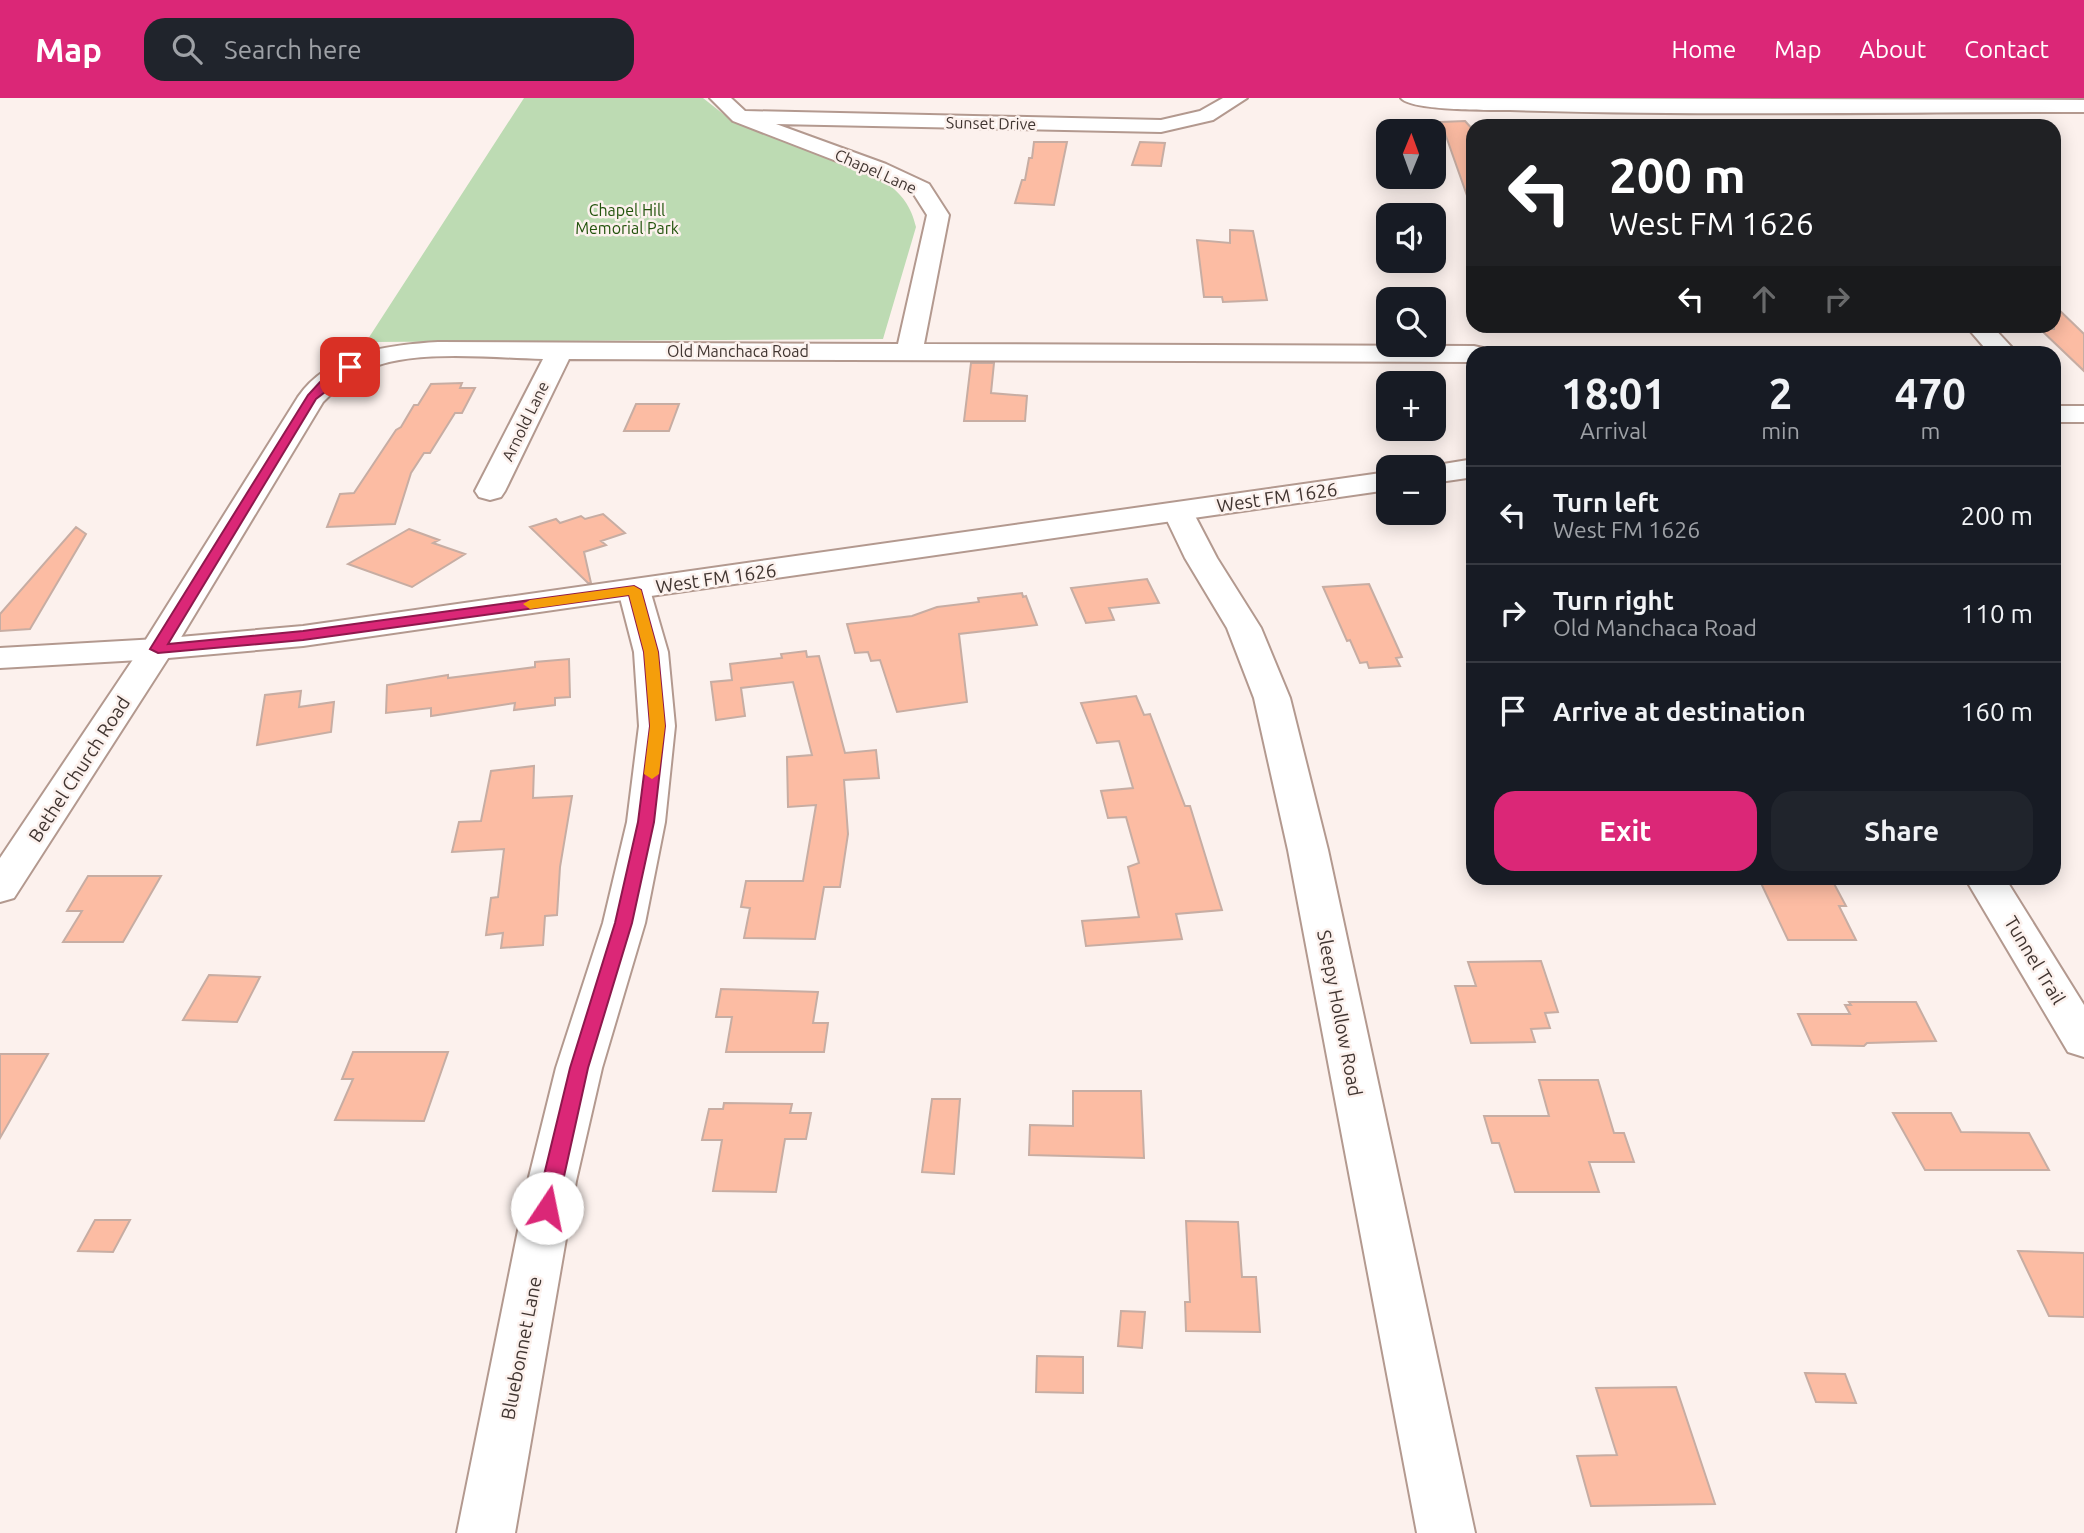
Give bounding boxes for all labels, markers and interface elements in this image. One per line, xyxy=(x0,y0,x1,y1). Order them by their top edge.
search box xyxy=(144,18,634,81)
icon: search xyxy=(168,30,206,68)
text: Map xyxy=(35,31,102,68)
text: Search here xyxy=(224,35,362,64)
text: Home xyxy=(1671,36,1736,63)
text: Map xyxy=(1774,36,1821,63)
text: About xyxy=(1859,36,1926,63)
text: Contact xyxy=(1964,36,2049,63)
street label: Sunset Drive xyxy=(946,113,1036,133)
north arrow xyxy=(1376,119,1446,189)
map controls xyxy=(1376,119,1446,525)
street label: Chapel Lane xyxy=(832,145,920,197)
icon: left xyxy=(1494,147,1585,238)
text: 200 m xyxy=(1609,147,1746,202)
park label: Chapel Hill Memorial Park xyxy=(575,201,679,237)
button: sound xyxy=(1376,203,1446,273)
text: West FM 1626 xyxy=(1609,205,1814,241)
icon: left xyxy=(1672,280,1710,318)
icon: ahead xyxy=(1745,280,1783,318)
icon: right xyxy=(1818,280,1856,318)
button: search xyxy=(1376,287,1446,357)
pin xyxy=(320,337,380,397)
street label: Old Manchaca Road xyxy=(667,342,809,360)
icon: arrive xyxy=(331,348,369,386)
text: 18:01 xyxy=(1561,370,1666,417)
text: 2 xyxy=(1769,370,1792,417)
text: 470 xyxy=(1895,370,1966,417)
button: + xyxy=(1376,371,1446,441)
street label: Arnold Lane xyxy=(498,378,552,464)
text: Arrival xyxy=(1580,418,1647,443)
text: min xyxy=(1761,418,1800,443)
text: m xyxy=(1920,418,1940,443)
button: − xyxy=(1376,455,1446,525)
street label: West FM 1626 xyxy=(1215,478,1339,516)
text: Turn left xyxy=(1553,488,1659,517)
icon: left xyxy=(1494,496,1532,534)
text: 200 m xyxy=(1961,501,2033,530)
text: West FM 1626 xyxy=(1553,517,1700,542)
street label: West FM 1626 xyxy=(654,559,778,597)
text: Turn right xyxy=(1553,586,1674,615)
icon: right xyxy=(1494,594,1532,632)
text: 110 m xyxy=(1961,599,2033,628)
text: Old Manchaca Road xyxy=(1553,615,1757,640)
street label: Bethel Church Road xyxy=(24,692,134,846)
icon: arrive xyxy=(1494,692,1532,730)
text: Arrive at destination xyxy=(1553,697,1806,726)
text: 160 m xyxy=(1961,697,2033,726)
button: Exit xyxy=(1494,791,1757,871)
button: Share xyxy=(1771,791,2033,871)
street label: Tunnel Trail xyxy=(2000,912,2070,1008)
street label: Sleepy Hollow Road xyxy=(1313,928,1367,1098)
position arrow xyxy=(510,1171,584,1245)
street label: Bluebonnet Lane xyxy=(496,1275,546,1421)

